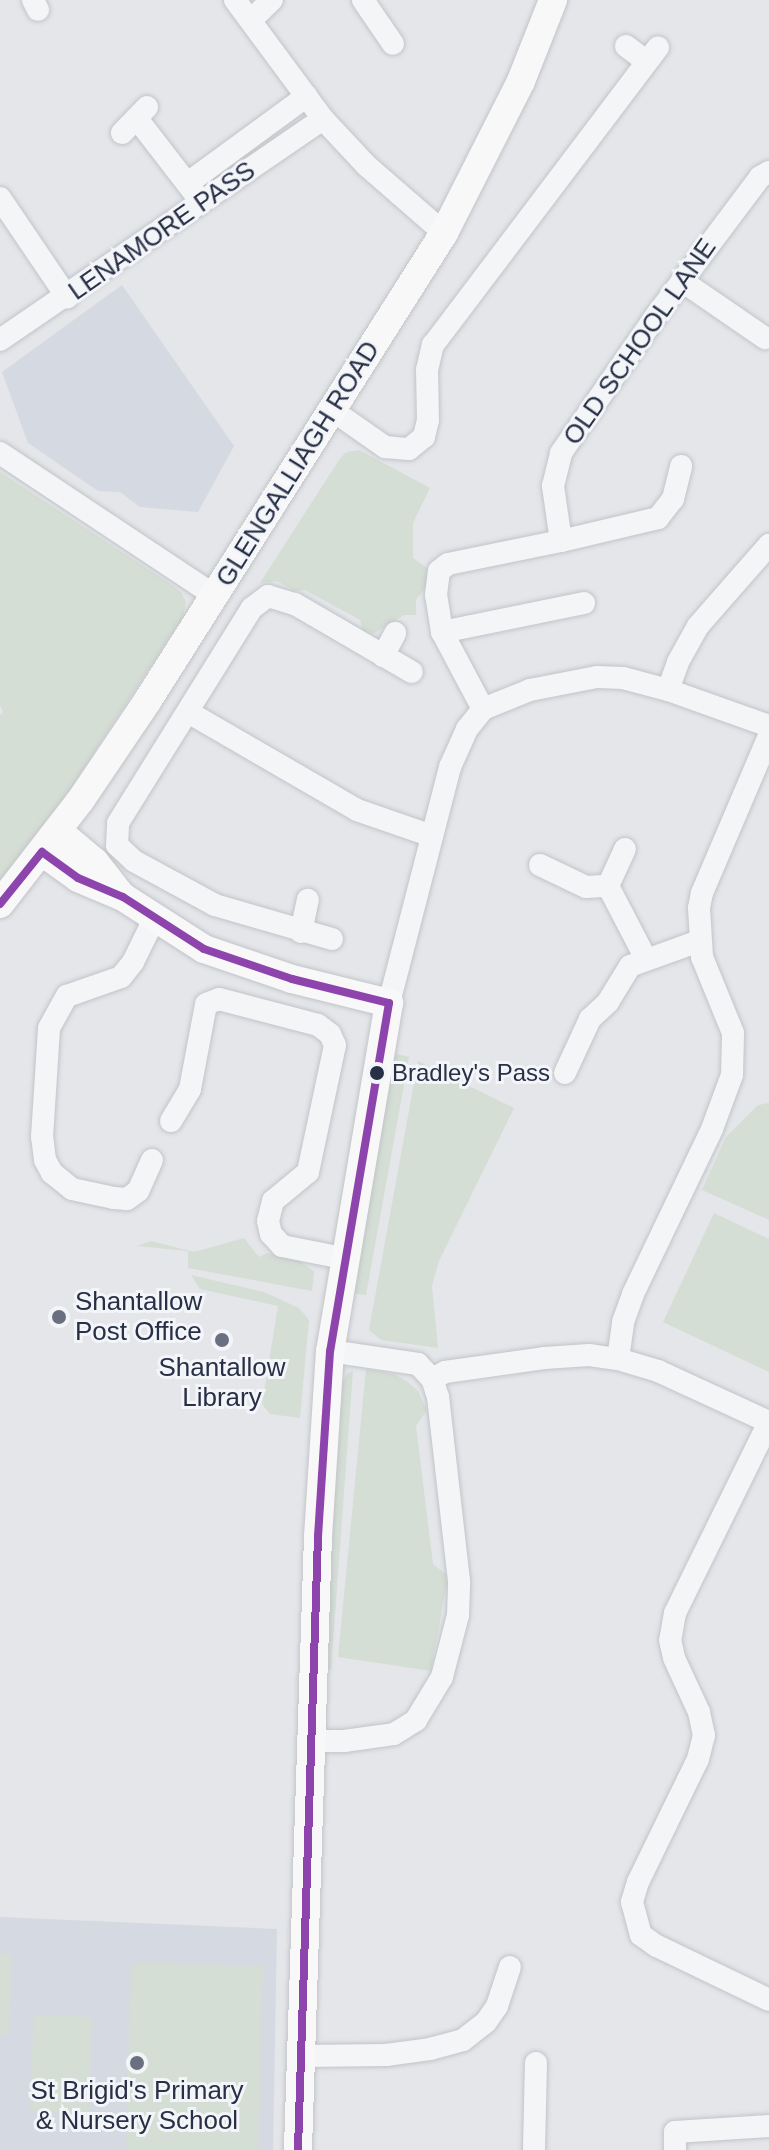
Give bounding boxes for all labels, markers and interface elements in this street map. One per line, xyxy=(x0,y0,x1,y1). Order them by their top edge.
street label: LENAMORE PASS xyxy=(63,155,261,307)
street label: OLD SCHOOL LANE xyxy=(557,232,723,452)
street label: GLENGALLIAGH ROAD xyxy=(210,336,386,592)
place label: Bradley's Pass xyxy=(392,1059,550,1087)
marker: Bradley's Pass xyxy=(369,1065,385,1081)
place label: Shantallow Post Office xyxy=(75,1286,202,1348)
marker: Shantallow Post Office xyxy=(50,1308,68,1326)
marker: Shantallow Library xyxy=(213,1331,231,1349)
place label: Shantallow Library xyxy=(158,1352,286,1414)
marker: St Brigid's Primary & Nursery School xyxy=(128,2054,146,2072)
place label: St Brigid's Primary & Nursery School xyxy=(30,2075,244,2136)

